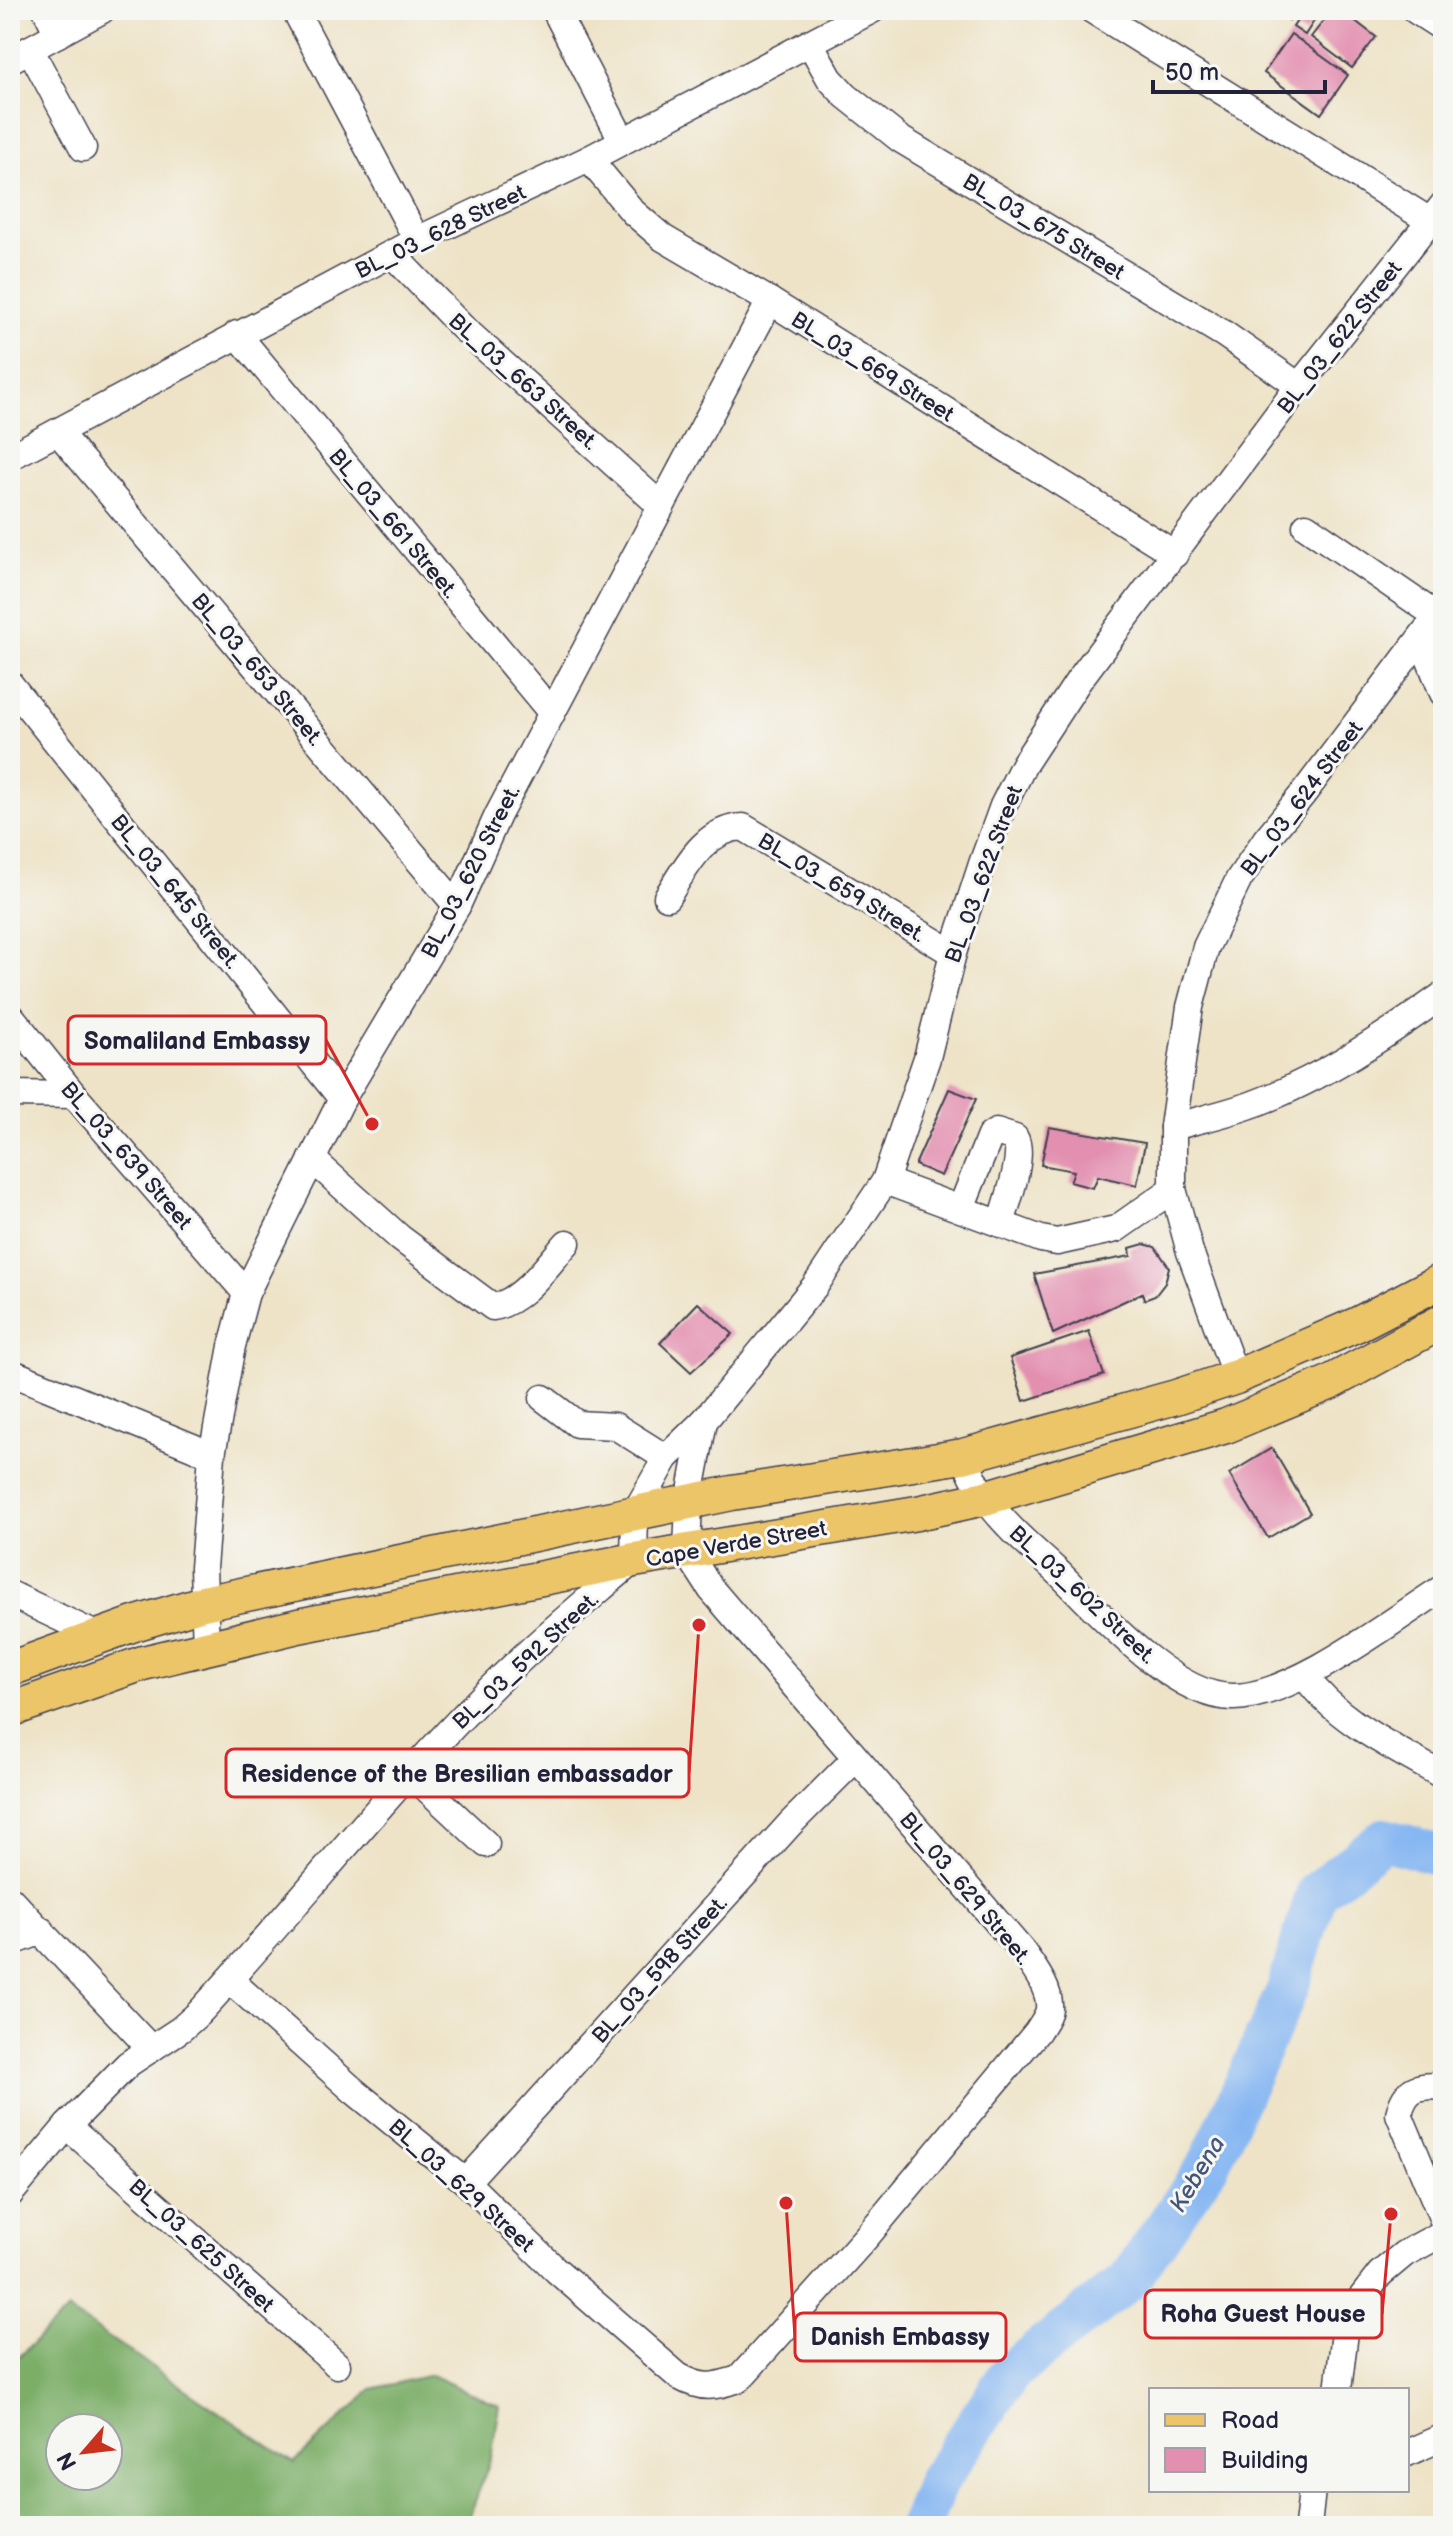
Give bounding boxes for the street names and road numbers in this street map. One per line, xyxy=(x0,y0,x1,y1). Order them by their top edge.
street label: BL_03_675 Street xyxy=(957,168,1129,286)
street label: BL_03_628 Street xyxy=(351,179,531,285)
street label: BL_03_622 Street xyxy=(1272,256,1408,420)
street label: BL_03_669 Street xyxy=(786,306,959,428)
street label: BL_03_663 Street. xyxy=(443,308,603,456)
street label: BL_03_661 Street. xyxy=(322,444,463,604)
street label: BL_03_653 Street. xyxy=(185,588,329,752)
street label: BL_03_624 Street xyxy=(1235,716,1369,882)
street label: BL_03_620 Street. xyxy=(416,780,527,963)
street label: BL_03_622 Street xyxy=(940,782,1029,967)
street label: BL_03_645 Street. xyxy=(104,809,245,975)
street label: BL_03_659 Street. xyxy=(753,828,930,949)
street label: BL_03_639 Street xyxy=(54,1077,198,1236)
street label: Cape Verde Street xyxy=(644,1515,829,1574)
street label: BL_03_602 Street. xyxy=(1003,1520,1161,1670)
street label: BL_03_592 Street. xyxy=(447,1586,605,1736)
street label: BL_03_629 Street. xyxy=(893,1807,1036,1971)
street label: BL_03_598 Street. xyxy=(587,1890,734,2050)
street label: BL_03_629 Street xyxy=(383,2114,539,2259)
street label: BL_03_625 Street xyxy=(123,2174,279,2319)

